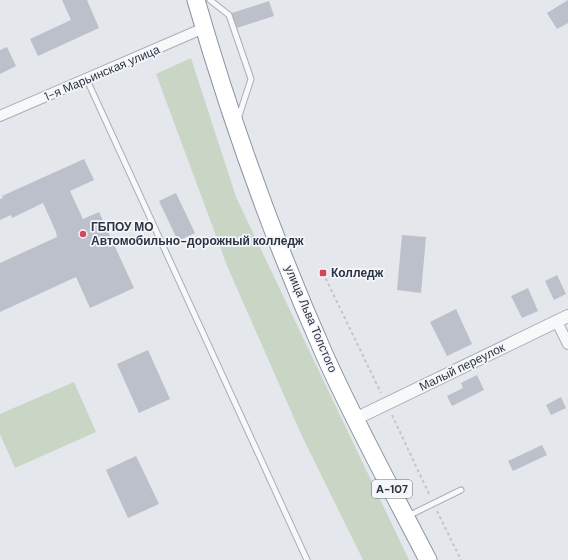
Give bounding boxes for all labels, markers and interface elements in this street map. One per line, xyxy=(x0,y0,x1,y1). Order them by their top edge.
street label: 1-я Марьинская улица xyxy=(42,41,162,105)
place label: ГБПОУ МО Автомобильно-дорожный колледж xyxy=(91,219,304,249)
marker: ГБПОУ МО Автомобильно-дорожный колледж xyxy=(78,229,88,239)
street label: улица Льва Толстого xyxy=(281,263,341,375)
place label: Колледж xyxy=(331,265,384,281)
marker: Колледж xyxy=(318,268,328,278)
street label: Малый переулок xyxy=(416,339,508,395)
road number: А-107 xyxy=(372,480,412,498)

